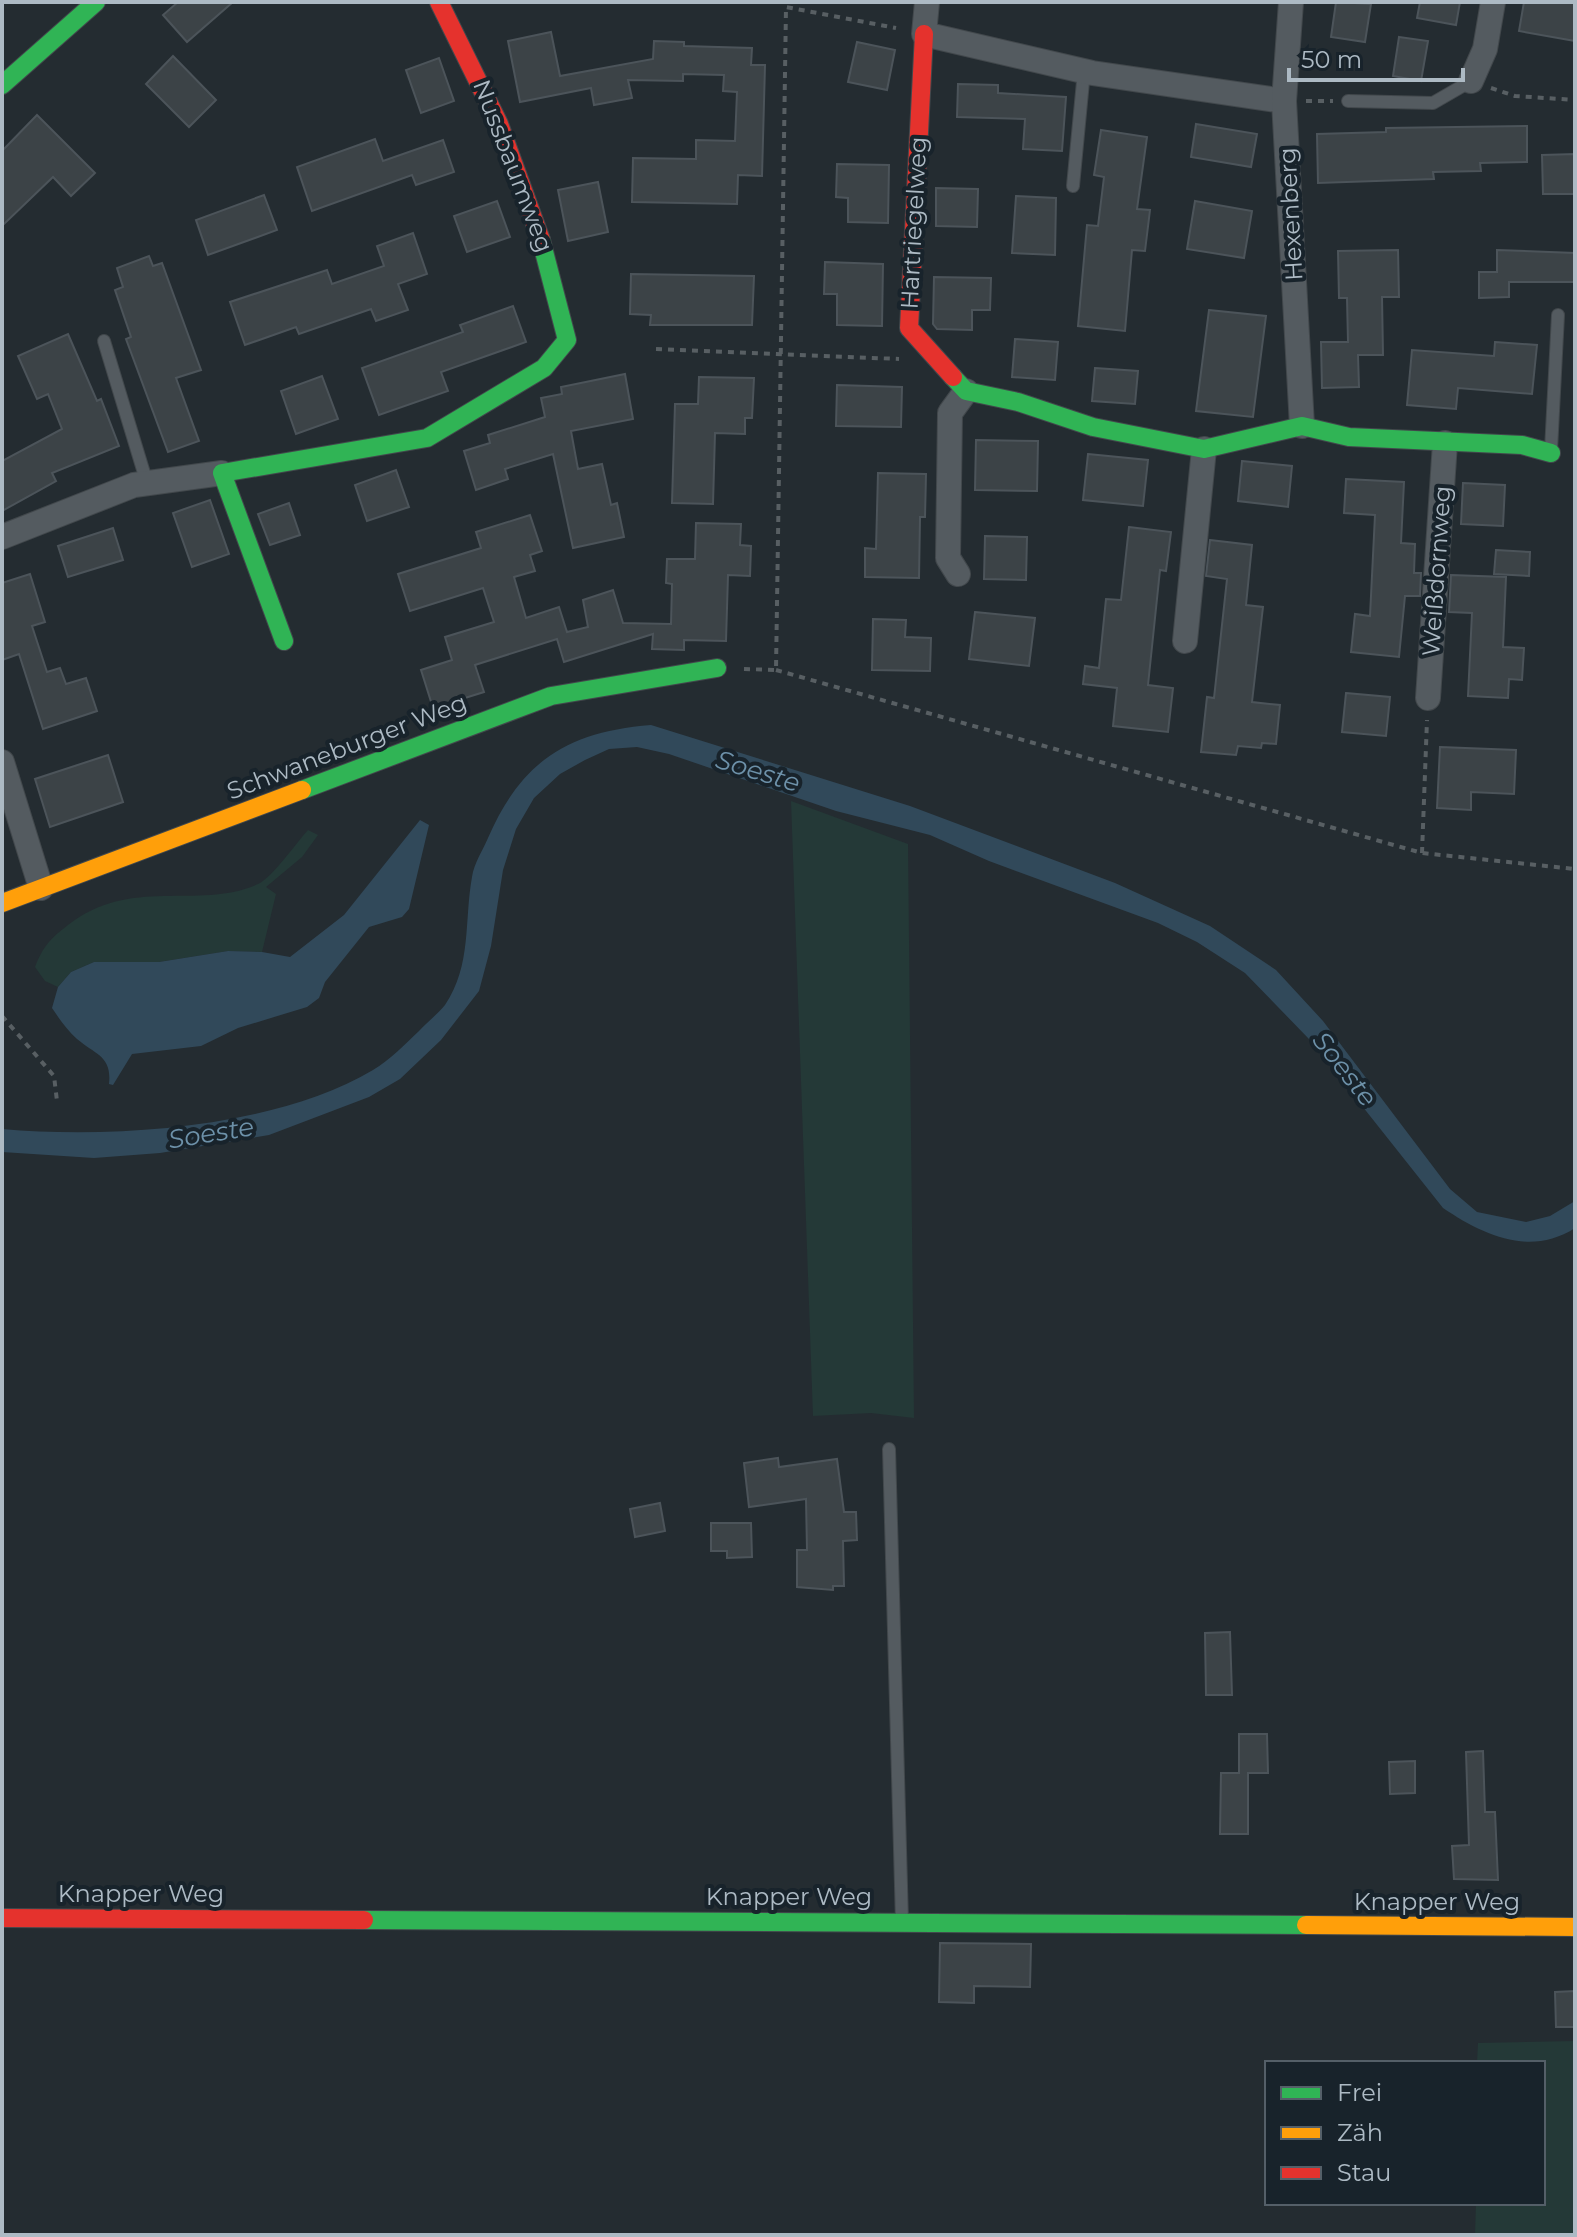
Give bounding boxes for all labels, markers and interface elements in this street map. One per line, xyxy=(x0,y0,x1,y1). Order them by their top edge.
scale bar xyxy=(1289,32,1463,82)
text: 50 m xyxy=(1301,45,1362,74)
street label: Nussbaumweg xyxy=(467,75,560,256)
street label: Hartriegelweg xyxy=(894,136,933,310)
street label: Hexenberg xyxy=(1273,147,1308,281)
street label: Weißdornweg xyxy=(1416,485,1457,657)
street label: Schwaneburger Weg xyxy=(223,687,471,806)
water label: Soeste xyxy=(712,743,804,799)
water label: Soeste xyxy=(1306,1025,1384,1113)
water label: Soeste xyxy=(166,1110,256,1156)
street label: Knapper Weg xyxy=(58,1879,224,1908)
street label: Knapper Weg xyxy=(706,1882,872,1911)
street label: Knapper Weg xyxy=(1354,1887,1520,1916)
legend xyxy=(1265,2061,1545,2205)
text: Frei xyxy=(1337,2078,1382,2107)
text: Zäh xyxy=(1337,2118,1383,2147)
text: Stau xyxy=(1337,2158,1391,2187)

